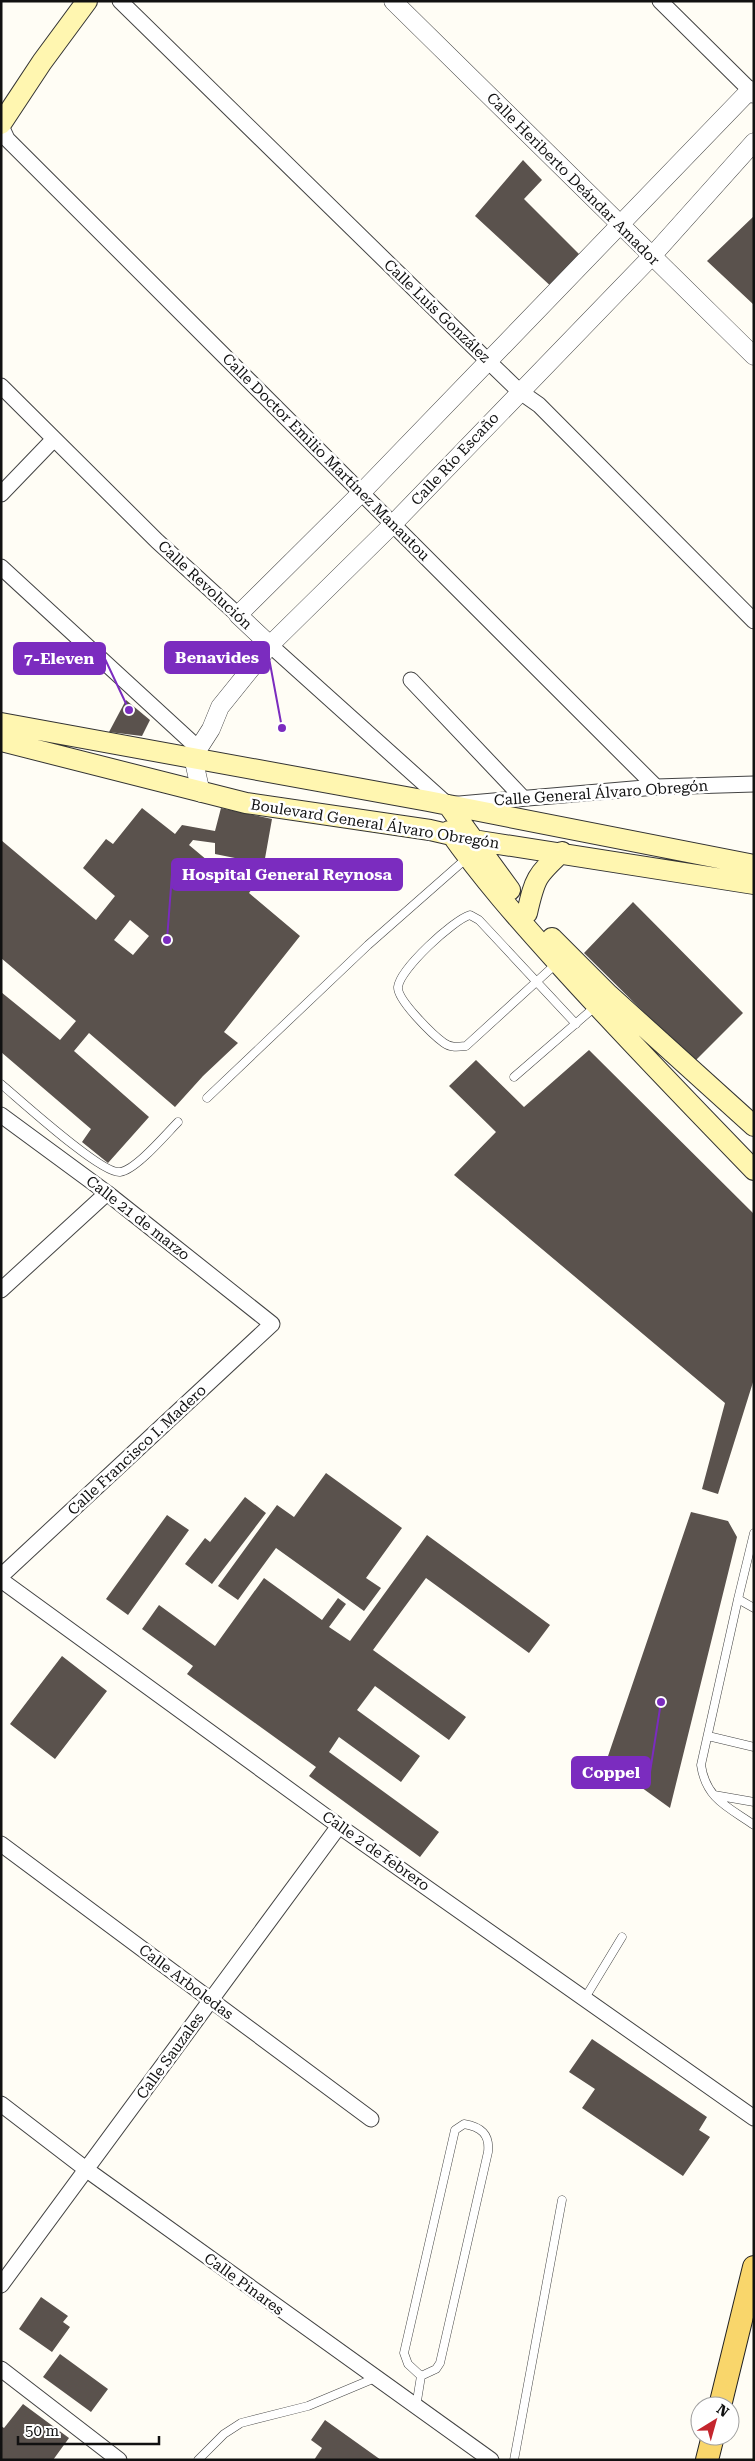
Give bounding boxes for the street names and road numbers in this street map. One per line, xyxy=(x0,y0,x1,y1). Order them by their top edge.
street label: Calle Heriberto Deándar Amador xyxy=(483,89,663,269)
street label: Calle Luis González xyxy=(380,256,494,366)
street label: Calle Doctor Emilio Martínez Manautou xyxy=(219,350,434,565)
street label: Calle Río Escaño xyxy=(407,409,503,509)
street label: Calle Revolución xyxy=(154,537,256,633)
street label: Calle General Álvaro Obregón xyxy=(493,777,709,809)
street label: Boulevard General Álvaro Obregón xyxy=(249,795,501,853)
street label: Calle 21 de marzo xyxy=(83,1172,193,1264)
street label: Calle Francisco I. Madero xyxy=(64,1381,210,1519)
street label: Calle 2 de febrero xyxy=(319,1807,433,1895)
street label: Calle Arboledas xyxy=(135,1941,237,2023)
street label: Calle Sauzales xyxy=(133,2009,207,2103)
street label: Calle Pinares xyxy=(201,2249,287,2319)

